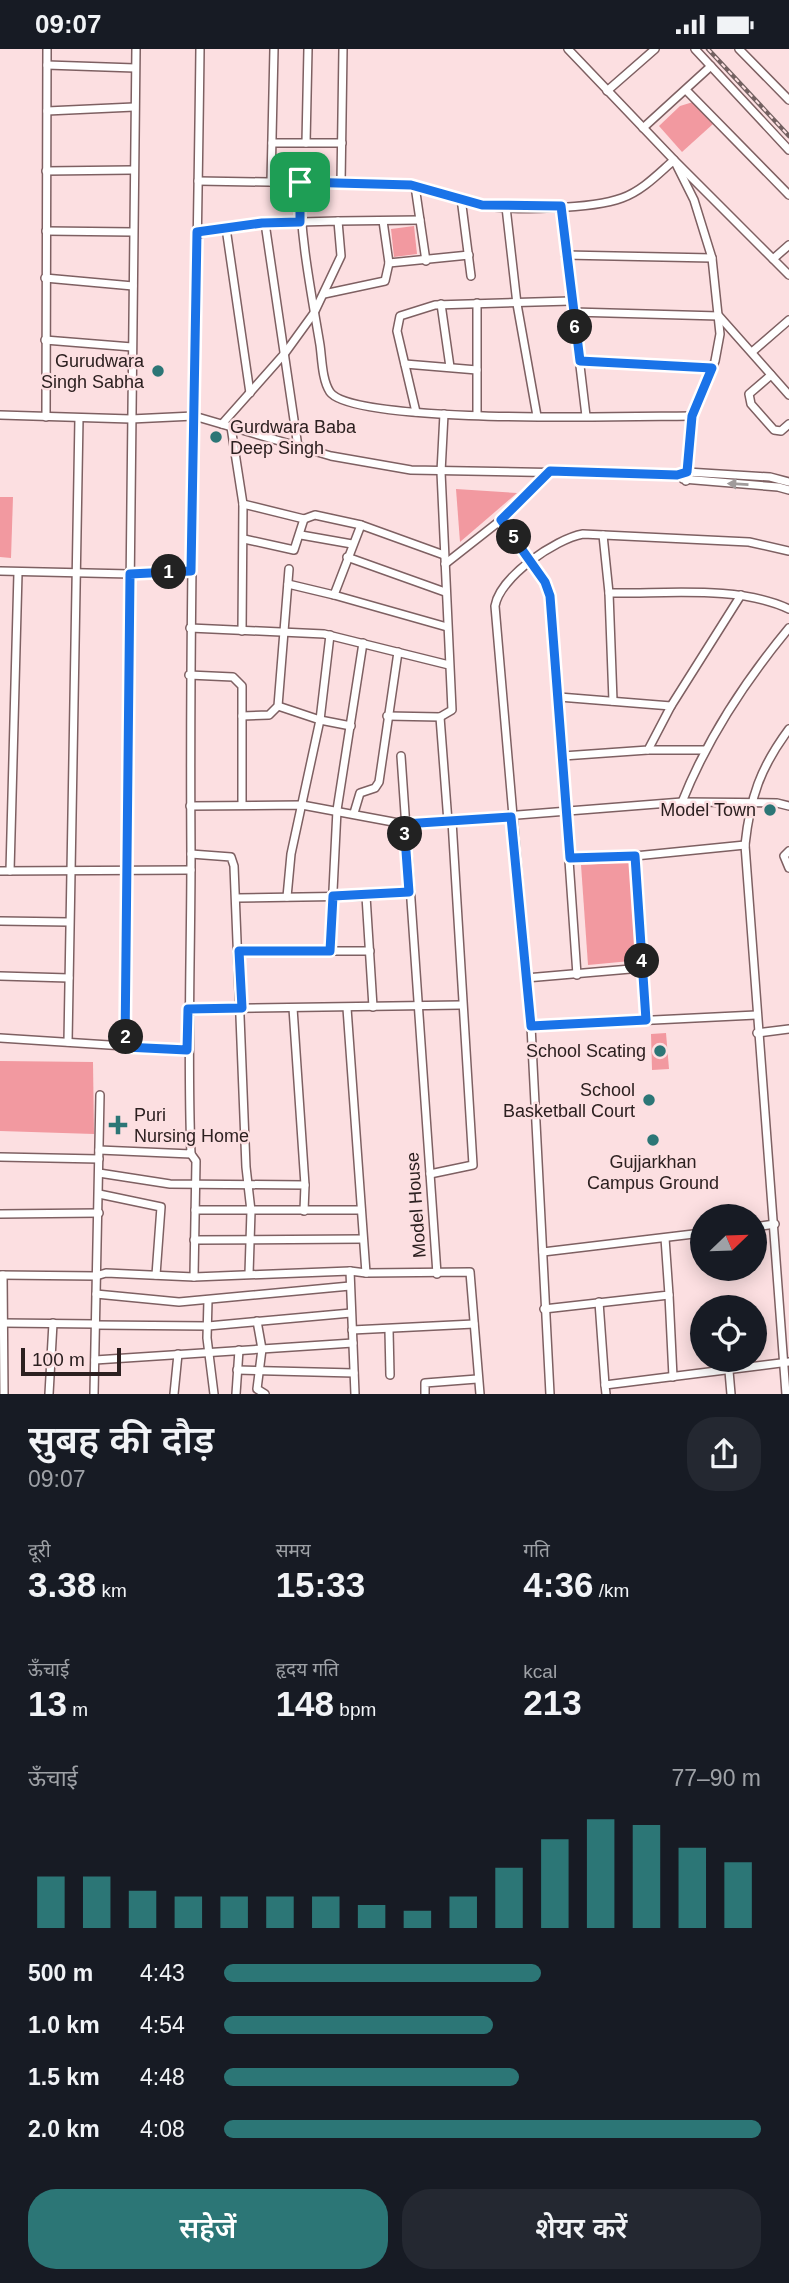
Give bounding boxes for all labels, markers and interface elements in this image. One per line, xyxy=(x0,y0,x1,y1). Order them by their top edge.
text: 09:07 xyxy=(35,9,102,39)
pin xyxy=(270,152,330,212)
icon: arrive xyxy=(281,163,319,201)
pin: 6 xyxy=(558,309,592,345)
text: 6 xyxy=(569,316,580,337)
place label: Gurudwara Singh Sabha xyxy=(41,351,145,392)
marker: Gurudwara Singh Sabha xyxy=(150,363,166,379)
place label: Gurdwara Baba Deep Singh xyxy=(230,417,357,458)
marker: Gurdwara Baba Deep Singh xyxy=(208,429,224,445)
one-way arrow xyxy=(727,479,749,490)
pin: 5 xyxy=(496,519,532,554)
text: 5 xyxy=(508,526,519,547)
pin: 1 xyxy=(152,554,186,589)
text: 1 xyxy=(163,561,174,582)
place label: Model Town xyxy=(660,800,756,820)
marker: Model Town xyxy=(762,802,778,818)
pin: 3 xyxy=(388,817,422,851)
text: 3 xyxy=(399,823,410,844)
pin: 4 xyxy=(624,943,660,979)
text: 4 xyxy=(636,950,647,971)
pin: 2 xyxy=(108,1019,144,1055)
text: 2 xyxy=(120,1026,131,1047)
place label: School Scating xyxy=(526,1041,646,1061)
marker: School Scating xyxy=(652,1043,668,1059)
place label: School Basketball Court xyxy=(503,1080,635,1121)
marker: School Basketball Court xyxy=(641,1092,657,1108)
place label: Puri Nursing Home xyxy=(134,1105,249,1146)
marker: Puri Nursing Home xyxy=(108,1115,128,1135)
marker: Gujjarkhan Campus Ground xyxy=(645,1132,661,1148)
street label: Model House xyxy=(402,1151,430,1259)
place label: Gujjarkhan Campus Ground xyxy=(587,1152,719,1193)
north arrow xyxy=(690,1204,766,1281)
map controls xyxy=(690,1204,767,1372)
button: locate xyxy=(690,1295,767,1372)
scale bar xyxy=(21,1345,121,1377)
text: 100 m xyxy=(32,1349,85,1370)
button: share xyxy=(687,1417,761,1491)
text: सुबह की दौड़ xyxy=(28,1419,214,1461)
text: 09:07 xyxy=(28,1466,86,1492)
text: दूरी xyxy=(28,1540,51,1561)
text: समय xyxy=(276,1540,311,1561)
text: गति xyxy=(523,1540,550,1561)
text: 3.38 xyxy=(28,1565,96,1604)
text: 15:33 xyxy=(276,1565,365,1604)
text: 4:36 xyxy=(523,1565,593,1604)
text: km xyxy=(96,1580,127,1601)
text: /km xyxy=(593,1580,629,1601)
text: ऊँचाई xyxy=(28,1659,69,1680)
text: हृदय गति xyxy=(276,1659,339,1680)
text: kcal xyxy=(523,1661,557,1682)
text: 213 xyxy=(523,1683,582,1722)
text: 13 xyxy=(28,1684,67,1723)
text: 148 xyxy=(276,1684,334,1723)
text: m xyxy=(67,1699,88,1720)
text: bpm xyxy=(334,1699,376,1720)
text: ऊँचाई xyxy=(28,1765,78,1791)
text: 77–90 m xyxy=(671,1765,761,1791)
text: 500 m xyxy=(28,1960,93,1986)
text: 4:43 xyxy=(140,1960,185,1986)
text: 1.0 km xyxy=(28,2012,100,2038)
text: 4:54 xyxy=(140,2012,185,2038)
text: 1.5 km xyxy=(28,2064,100,2090)
text: 4:48 xyxy=(140,2064,185,2090)
text: 2.0 km xyxy=(28,2116,100,2142)
text: 4:08 xyxy=(140,2116,185,2142)
button: सहेजें xyxy=(28,2189,388,2269)
button: शेयर करें xyxy=(402,2189,761,2269)

